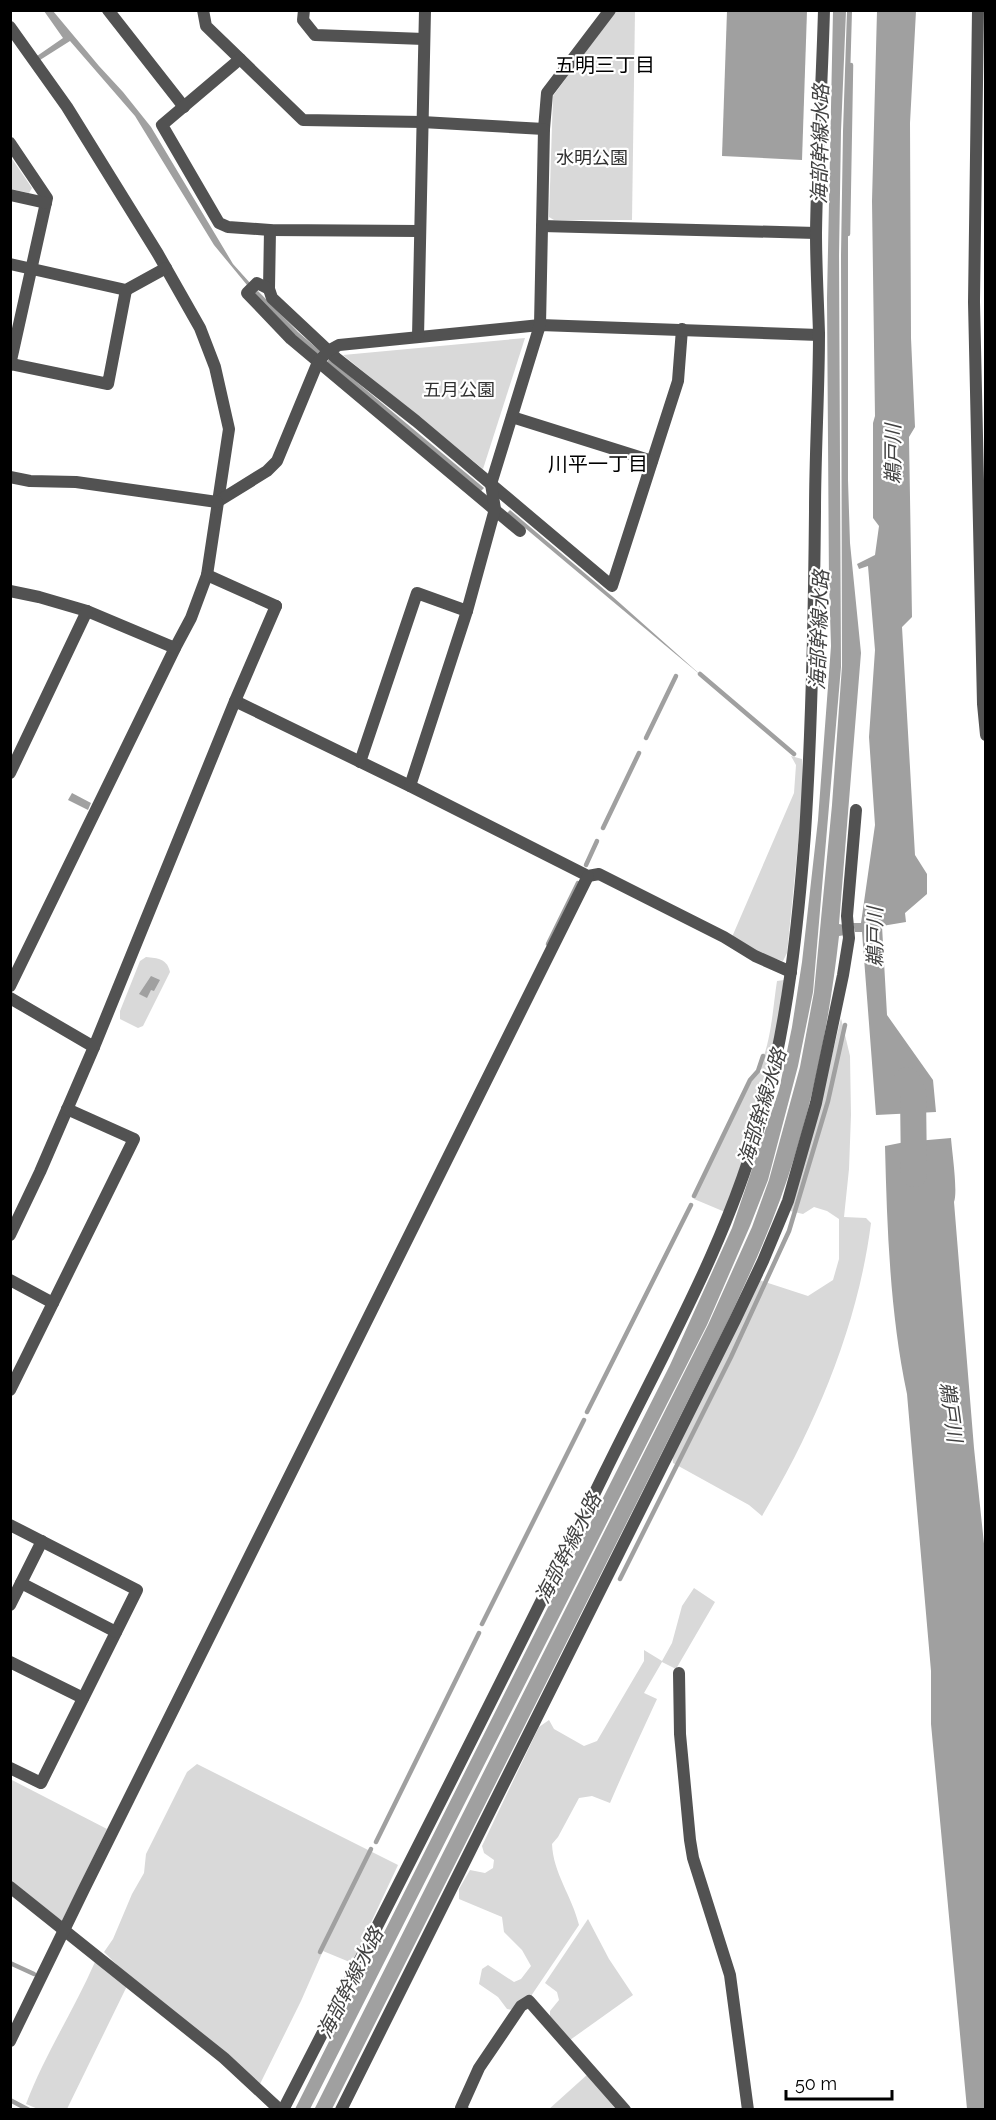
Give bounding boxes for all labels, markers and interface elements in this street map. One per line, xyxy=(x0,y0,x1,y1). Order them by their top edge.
district label: 五明三丁目 xyxy=(555,53,655,77)
water label: 海部幹線水路 xyxy=(807,82,833,204)
park label: 水明公園 xyxy=(556,147,628,168)
park label: 五月公園 xyxy=(423,379,495,400)
water label: 鵜戸川 xyxy=(881,422,905,484)
district label: 川平一丁目 xyxy=(548,452,648,476)
water label: 海部幹線水路 xyxy=(805,568,833,690)
water label: 鵜戸川 xyxy=(863,905,887,967)
water label: 海部幹線水路 xyxy=(733,1044,792,1168)
water label: 鵜戸川 xyxy=(935,1381,967,1445)
water label: 海部幹線水路 xyxy=(530,1487,607,1607)
water label: 海部幹線水路 xyxy=(312,1922,389,2042)
scale bar xyxy=(786,2063,892,2101)
text: 50 m xyxy=(795,2073,837,2094)

